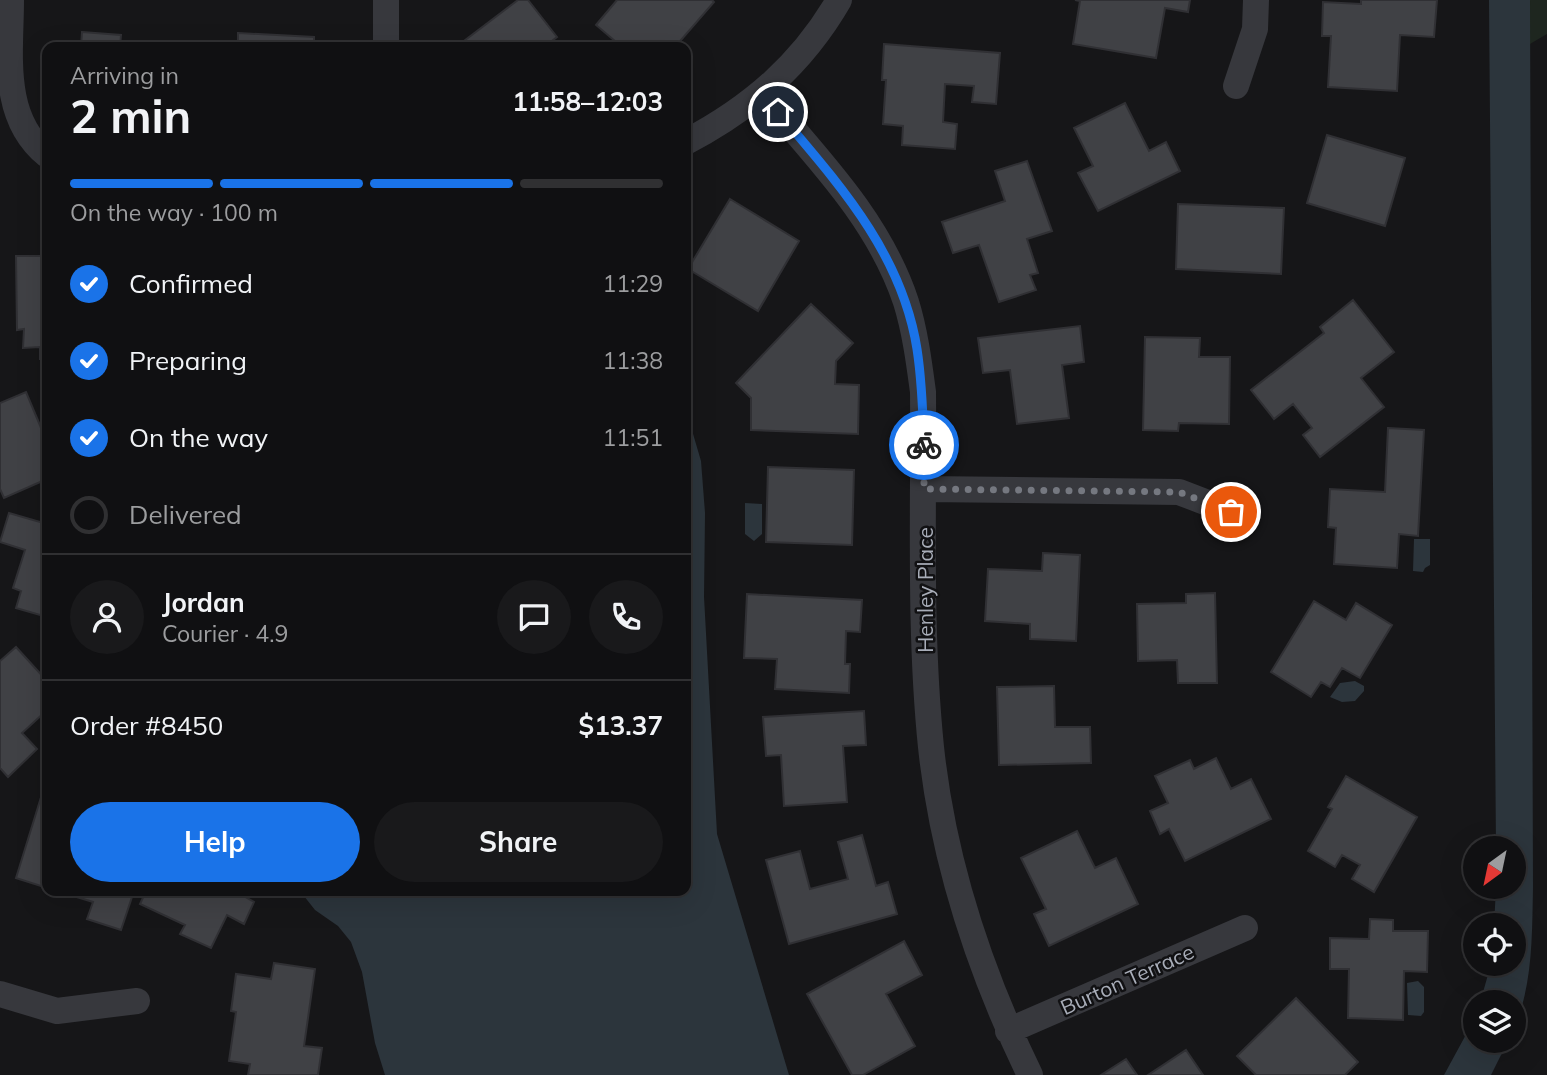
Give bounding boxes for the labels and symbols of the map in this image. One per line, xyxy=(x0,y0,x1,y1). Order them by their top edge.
pin xyxy=(748,82,808,142)
courier xyxy=(889,410,959,480)
pin xyxy=(1201,482,1261,542)
street label: Henley Place xyxy=(912,527,938,653)
north arrow xyxy=(1463,836,1526,900)
street label: Burton Terrace xyxy=(1056,938,1198,1020)

